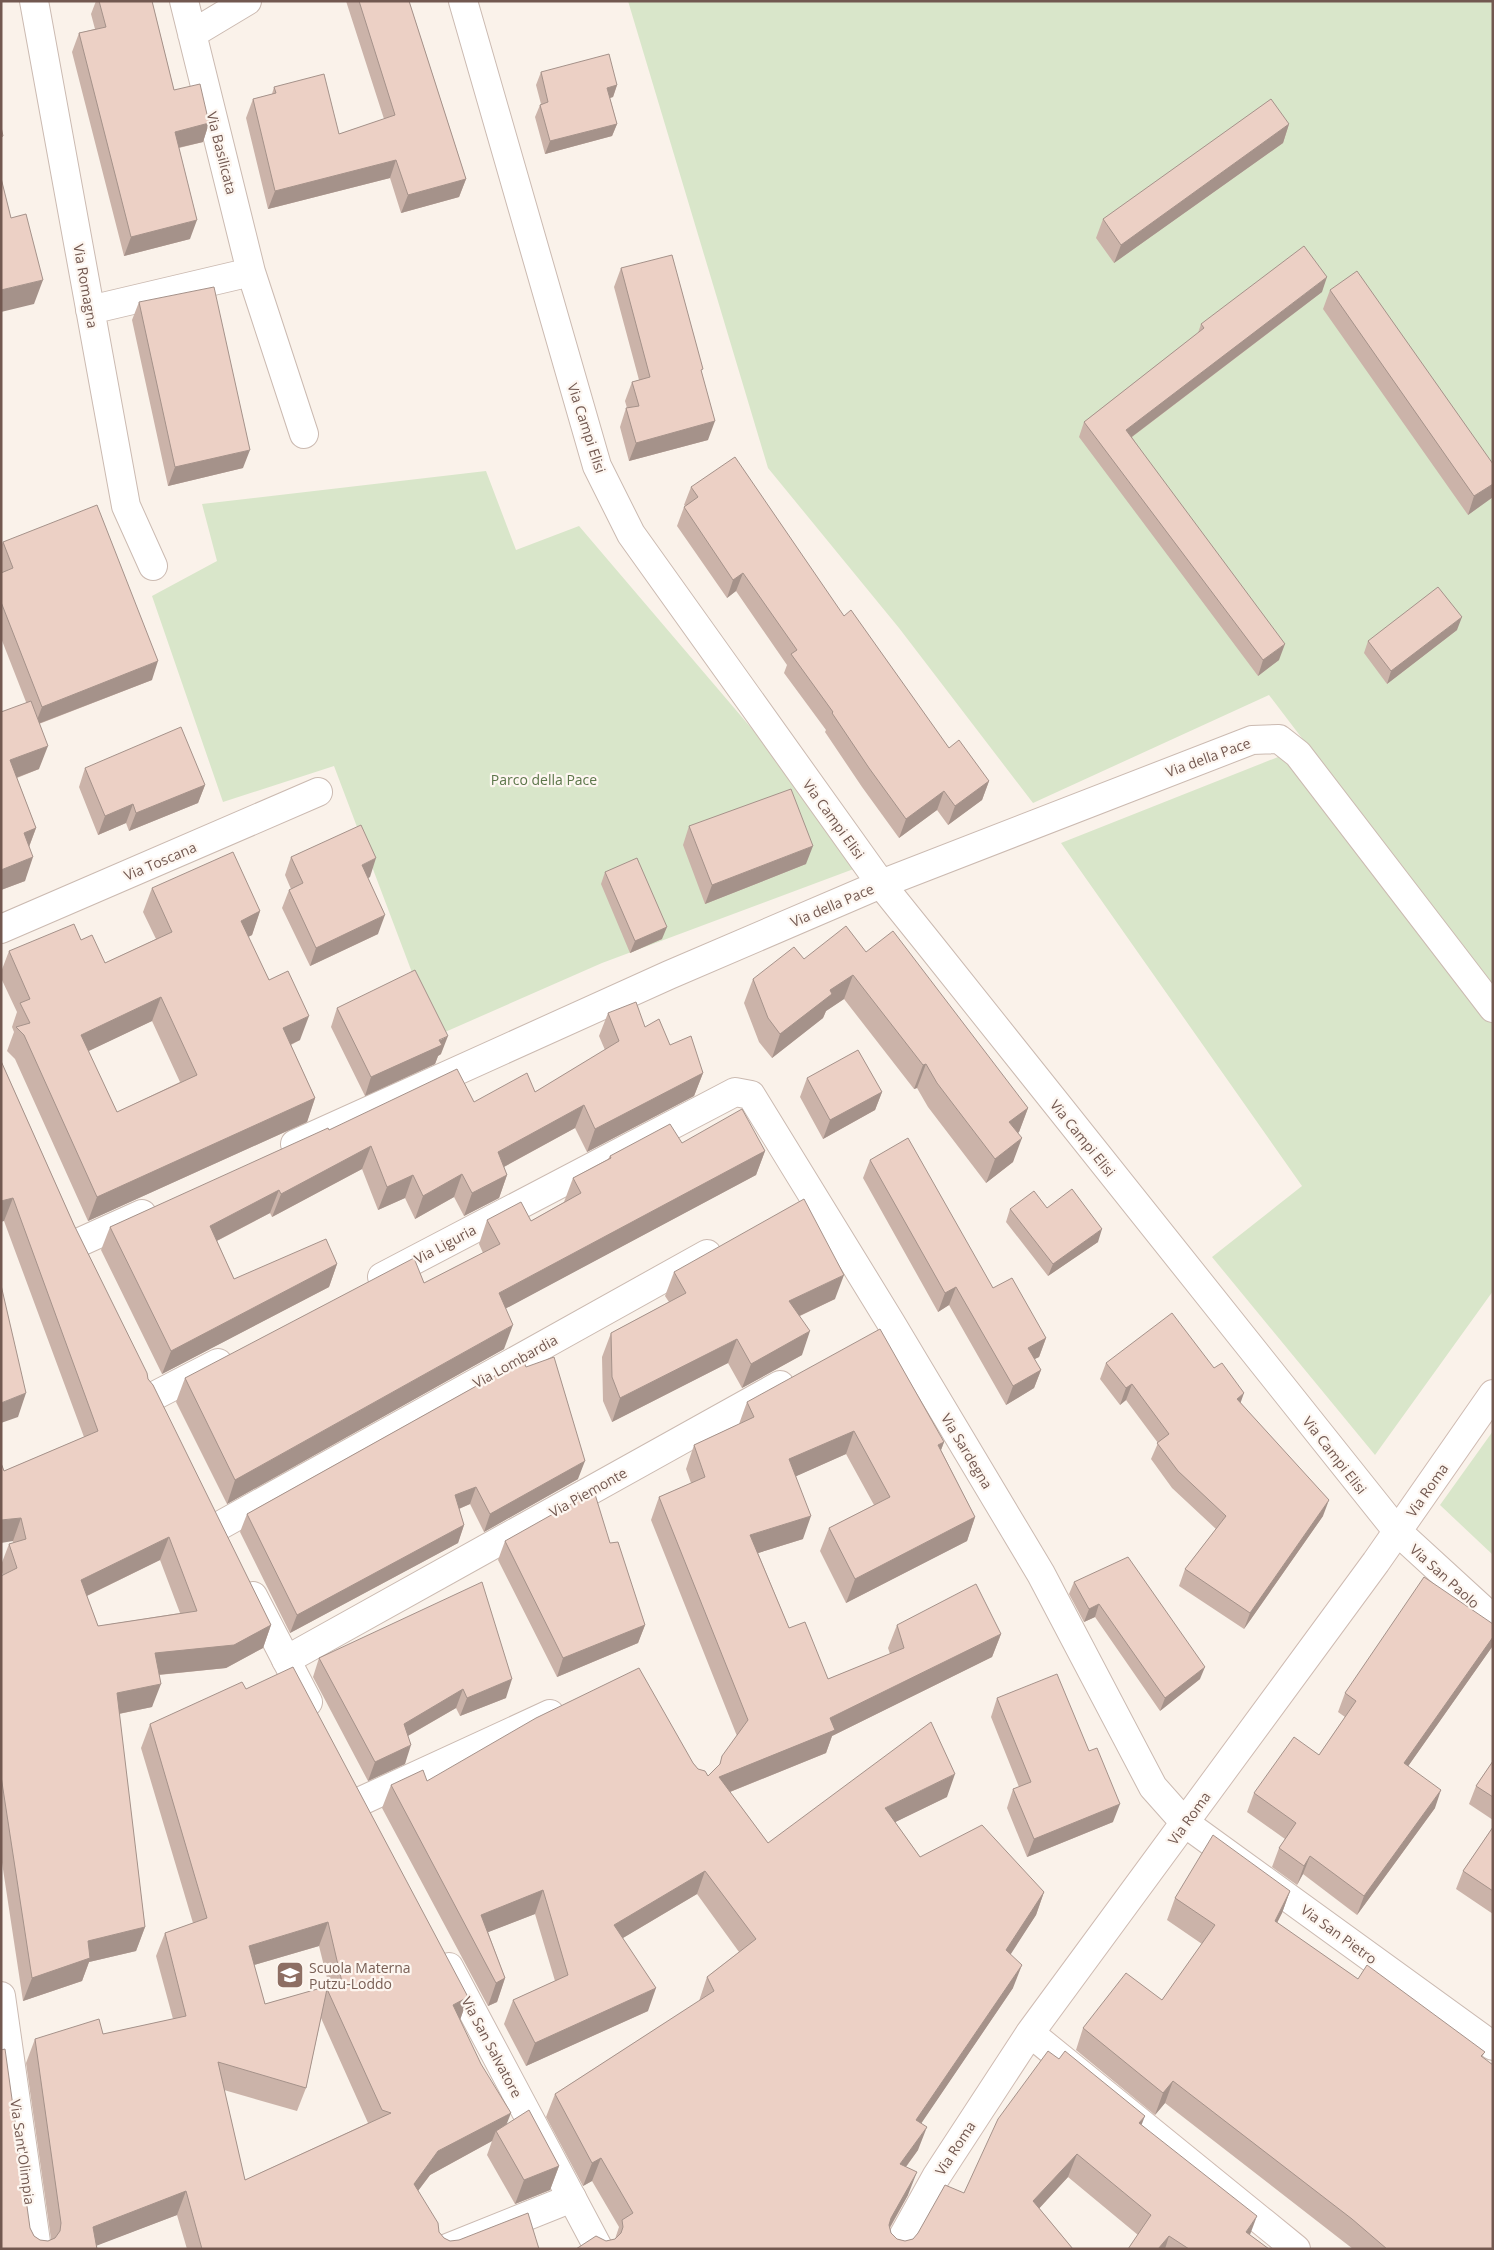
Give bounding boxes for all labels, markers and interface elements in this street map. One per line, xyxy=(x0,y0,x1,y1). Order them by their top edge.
street label: Via Basilicata xyxy=(203,110,241,196)
street label: Via Romagna xyxy=(69,242,103,330)
street label: Via Campi Elisi xyxy=(563,381,611,475)
street label: Via della Pace xyxy=(1163,733,1253,781)
park label: Parco della Pace xyxy=(491,770,597,789)
street label: Via Campi Elisi xyxy=(799,776,869,862)
street label: Via Toscana xyxy=(121,837,199,885)
street label: Via della Pace xyxy=(787,879,877,931)
street label: Via Campi Elisi xyxy=(1046,1096,1120,1180)
street label: Via Liguria xyxy=(411,1220,479,1268)
street label: Via Lombardia xyxy=(469,1330,561,1392)
street label: Via Sardegna xyxy=(937,1410,997,1492)
street label: Via Campi Elisi xyxy=(1299,1412,1371,1498)
street label: Via Roma xyxy=(1402,1460,1452,1520)
street label: Via Piemonte xyxy=(546,1463,630,1521)
street label: Via San Paolo xyxy=(1406,1540,1484,1612)
street label: Via Roma xyxy=(1163,1788,1215,1848)
street label: Via San Pietro xyxy=(1297,1900,1381,1968)
place label: Scuola Materna Putzu-Loddo xyxy=(309,1958,411,1993)
school or university icon: Scuola Materna Putzu-Loddo xyxy=(275,1960,305,1990)
street label: Via San Salvatore xyxy=(457,1993,527,2101)
street label: Via Sant'Olimpia xyxy=(6,2098,40,2206)
street label: Via Roma xyxy=(930,2117,980,2179)

